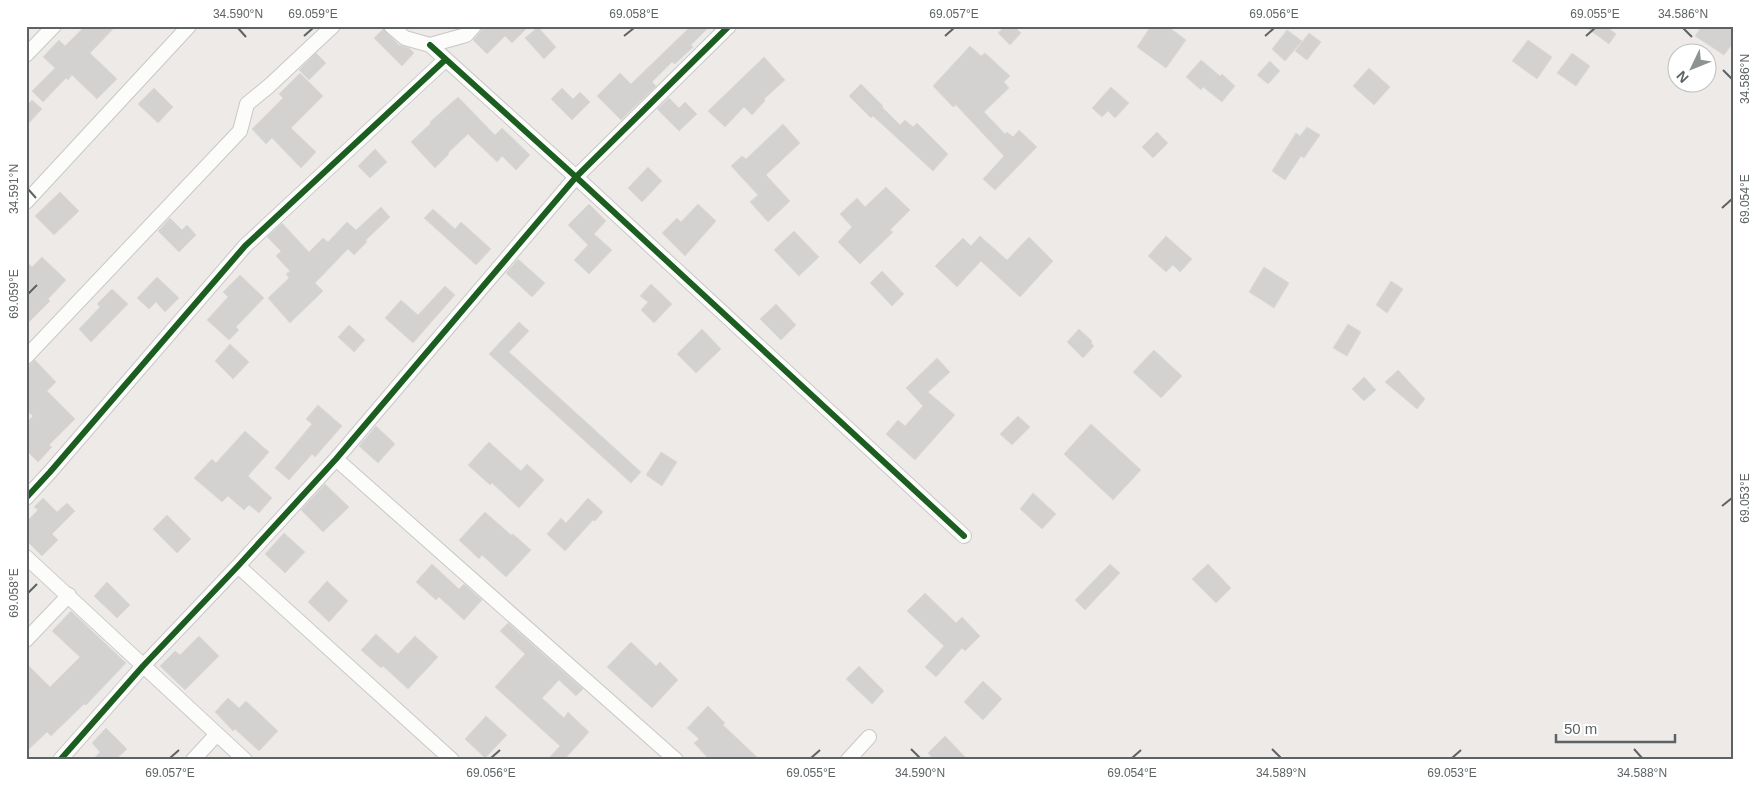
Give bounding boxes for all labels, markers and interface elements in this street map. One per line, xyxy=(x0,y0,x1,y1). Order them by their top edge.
text: 34.590°N xyxy=(213,7,263,21)
text: 69.059°E xyxy=(288,7,338,21)
text: 69.058°E xyxy=(609,7,659,21)
text: 69.057°E xyxy=(929,7,979,21)
text: 69.056°E xyxy=(1249,7,1299,21)
text: 69.055°E xyxy=(1570,7,1620,21)
text: 34.586°N xyxy=(1658,7,1708,21)
north arrow xyxy=(1666,42,1716,92)
text: 34.586°N xyxy=(1738,54,1752,104)
text: N xyxy=(1673,68,1692,86)
text: 34.591°N xyxy=(7,164,21,214)
text: 69.054°E xyxy=(1738,174,1752,224)
text: 69.059°E xyxy=(7,269,21,319)
text: 69.053°E xyxy=(1738,473,1752,523)
text: 69.058°E xyxy=(7,568,21,618)
scale bar xyxy=(1556,711,1675,743)
text: 50 m xyxy=(1564,720,1597,737)
text: 69.057°E xyxy=(145,766,195,780)
text: 69.056°E xyxy=(466,766,516,780)
text: 69.055°E xyxy=(786,766,836,780)
text: 34.590°N xyxy=(895,766,945,780)
text: 69.054°E xyxy=(1107,766,1157,780)
text: 34.589°N xyxy=(1256,766,1306,780)
text: 69.053°E xyxy=(1427,766,1477,780)
text: 34.588°N xyxy=(1617,766,1667,780)

